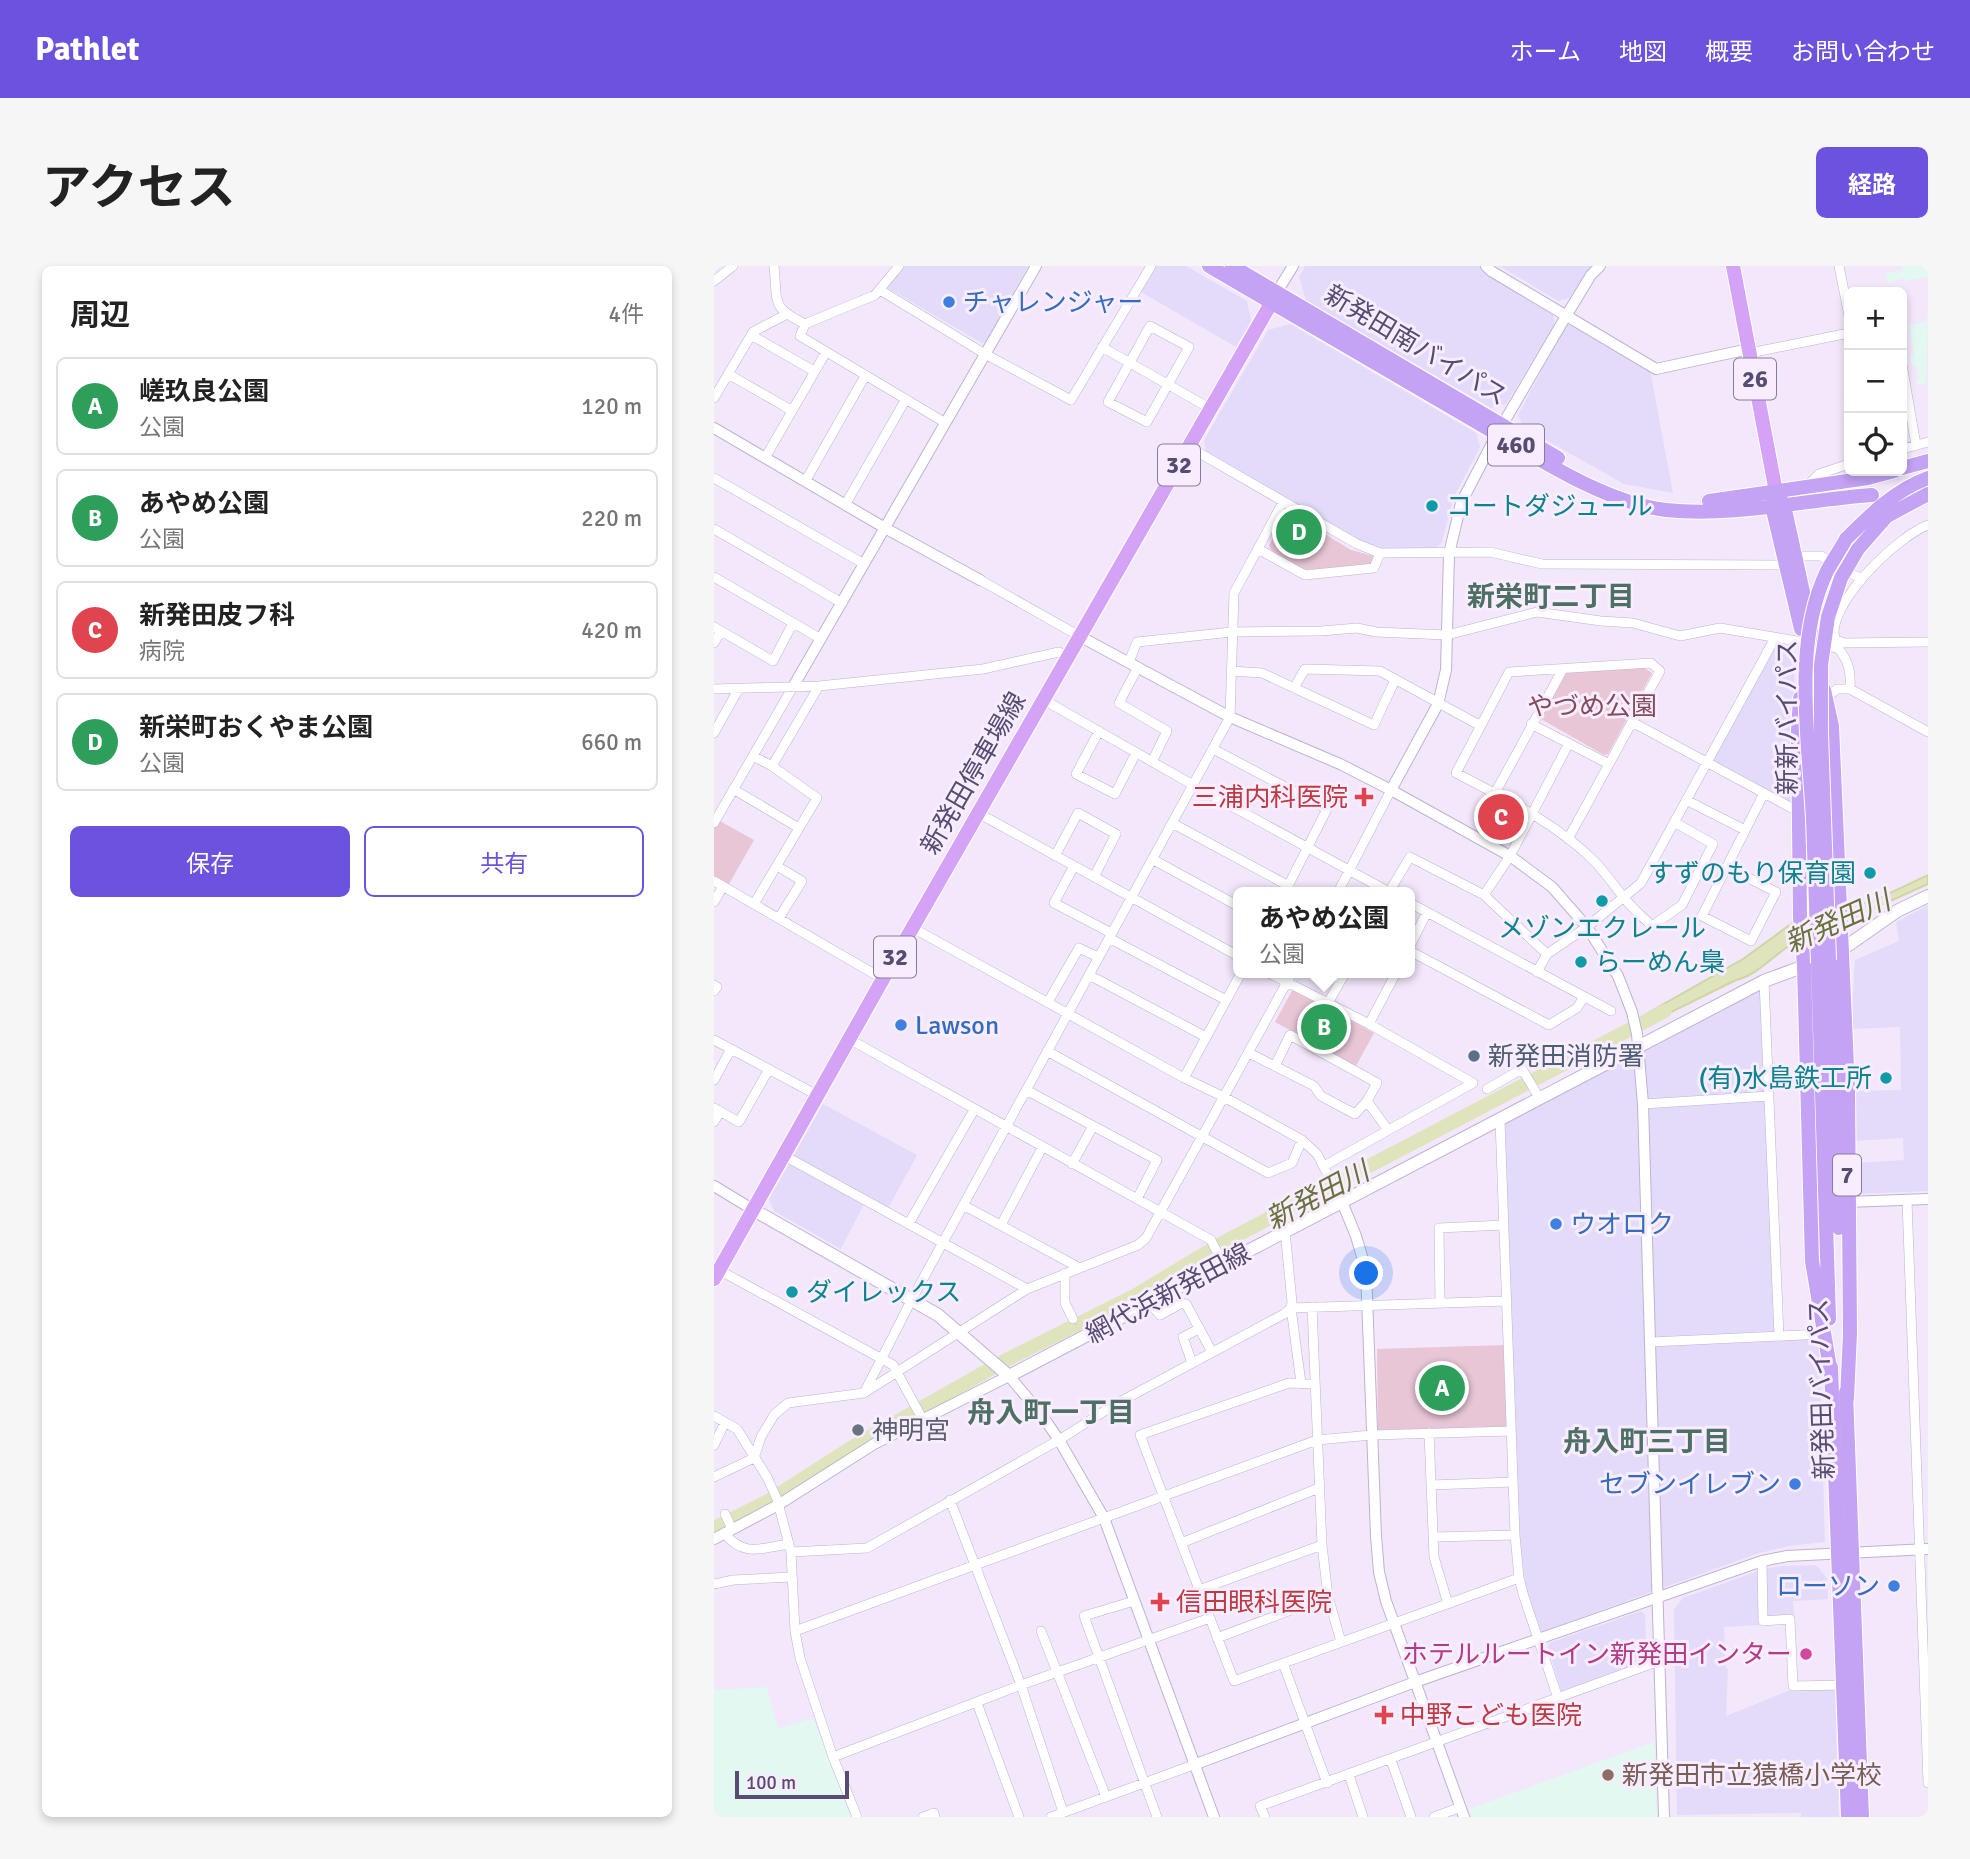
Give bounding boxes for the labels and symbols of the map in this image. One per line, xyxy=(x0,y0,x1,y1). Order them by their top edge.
street label: 新発田南バイパス xyxy=(1318,279,1513,413)
place label: チャレンジャー xyxy=(963,287,1143,319)
marker: チャレンジャー xyxy=(941,294,957,310)
road number: 26 xyxy=(1734,358,1776,400)
road number: 460 xyxy=(1488,425,1544,466)
road number: 32 xyxy=(1158,444,1200,485)
place label: コートダジュール xyxy=(1446,491,1653,523)
marker: コートダジュール xyxy=(1424,498,1440,514)
pin: D xyxy=(1276,506,1322,558)
district label: 新栄町二丁目 xyxy=(1467,580,1635,614)
street label: 新新バイパス xyxy=(1772,639,1804,795)
street label: 新発田停車場線 xyxy=(915,687,1033,860)
park label: やづめ公園 xyxy=(1527,691,1657,723)
place label: 三浦内科医院 xyxy=(1192,782,1348,814)
marker: 三浦内科医院 xyxy=(1354,787,1374,807)
pin: C xyxy=(1478,791,1524,843)
place label: すずのもり保育園 xyxy=(1648,858,1856,890)
marker: すずのもり保育園 xyxy=(1862,865,1878,881)
water label: 新発田川 xyxy=(1779,882,1898,960)
marker: メゾンエクレール xyxy=(1594,893,1610,909)
place label: メゾンエクレール xyxy=(1498,913,1706,945)
road number: 32 xyxy=(874,936,916,978)
place label: らーめん梟 xyxy=(1595,947,1725,979)
marker: らーめん梟 xyxy=(1573,954,1589,970)
pin: B xyxy=(1301,1001,1347,1053)
place label: Lawson xyxy=(915,1010,999,1042)
marker: Lawson xyxy=(893,1017,909,1033)
place label: 新発田消防署 xyxy=(1488,1041,1644,1073)
marker: 新発田消防署 xyxy=(1466,1048,1482,1064)
place label: (有)水島鉄工所 xyxy=(1699,1063,1872,1095)
marker: (有)水島鉄工所 xyxy=(1878,1070,1894,1086)
water label: 新発田川 xyxy=(1260,1153,1378,1237)
road number: 7 xyxy=(1833,1154,1861,1196)
place label: ウオロク xyxy=(1570,1209,1674,1241)
marker: ウオロク xyxy=(1548,1216,1564,1232)
street label: 網代浜新発田線 xyxy=(1081,1237,1256,1351)
your location xyxy=(1349,1256,1383,1290)
place label: ダイレックス xyxy=(806,1277,961,1309)
marker: ダイレックス xyxy=(784,1284,800,1300)
street label: 新発田バイパス xyxy=(1803,1298,1841,1480)
pin: A xyxy=(1419,1362,1465,1414)
district label: 舟入町一丁目 xyxy=(967,1396,1135,1430)
place label: 神明宮 xyxy=(872,1415,950,1447)
marker: 神明宮 xyxy=(850,1422,866,1438)
district label: 舟入町三丁目 xyxy=(1563,1425,1731,1459)
place label: セブンイレブン xyxy=(1599,1469,1781,1501)
marker: セブンイレブン xyxy=(1787,1476,1803,1492)
place label: ローソン xyxy=(1776,1571,1880,1603)
marker: ローソン xyxy=(1886,1578,1902,1594)
place label: 信田眼科医院 xyxy=(1176,1587,1332,1619)
marker: 信田眼科医院 xyxy=(1150,1592,1170,1612)
place label: ホテルルートイン新発田インター xyxy=(1402,1639,1792,1671)
marker: ホテルルートイン新発田インター xyxy=(1798,1646,1814,1662)
place label: 中野こども医院 xyxy=(1400,1700,1582,1732)
marker: 中野こども医院 xyxy=(1374,1705,1394,1725)
place label: 新発田市立猿橋小学校 xyxy=(1622,1760,1882,1792)
marker: 新発田市立猿橋小学校 xyxy=(1600,1767,1616,1783)
scale bar xyxy=(735,1768,849,1800)

